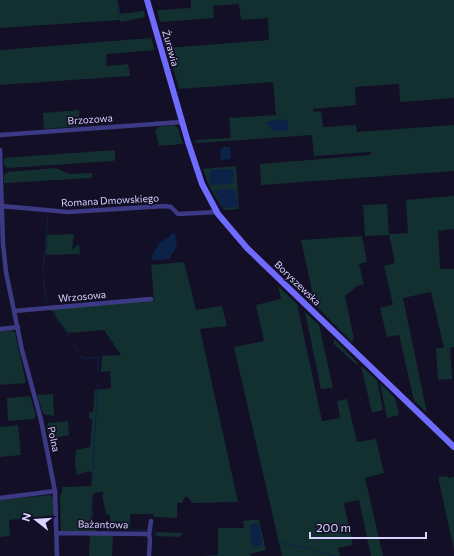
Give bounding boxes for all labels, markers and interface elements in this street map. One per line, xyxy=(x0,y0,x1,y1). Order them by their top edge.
street label: Żurawia xyxy=(160,29,182,67)
street label: Brzozowa xyxy=(67,111,113,127)
street label: Romana Dmowskiego xyxy=(61,191,159,209)
street label: Boryszewska xyxy=(272,258,324,308)
street label: Wrzosowa xyxy=(58,288,106,304)
street label: Polna xyxy=(45,425,63,453)
north arrow xyxy=(16,500,56,540)
text: N xyxy=(19,511,33,523)
scale bar xyxy=(310,514,426,540)
street label: Bażantowa xyxy=(78,518,128,530)
text: 200 m xyxy=(316,520,351,534)

